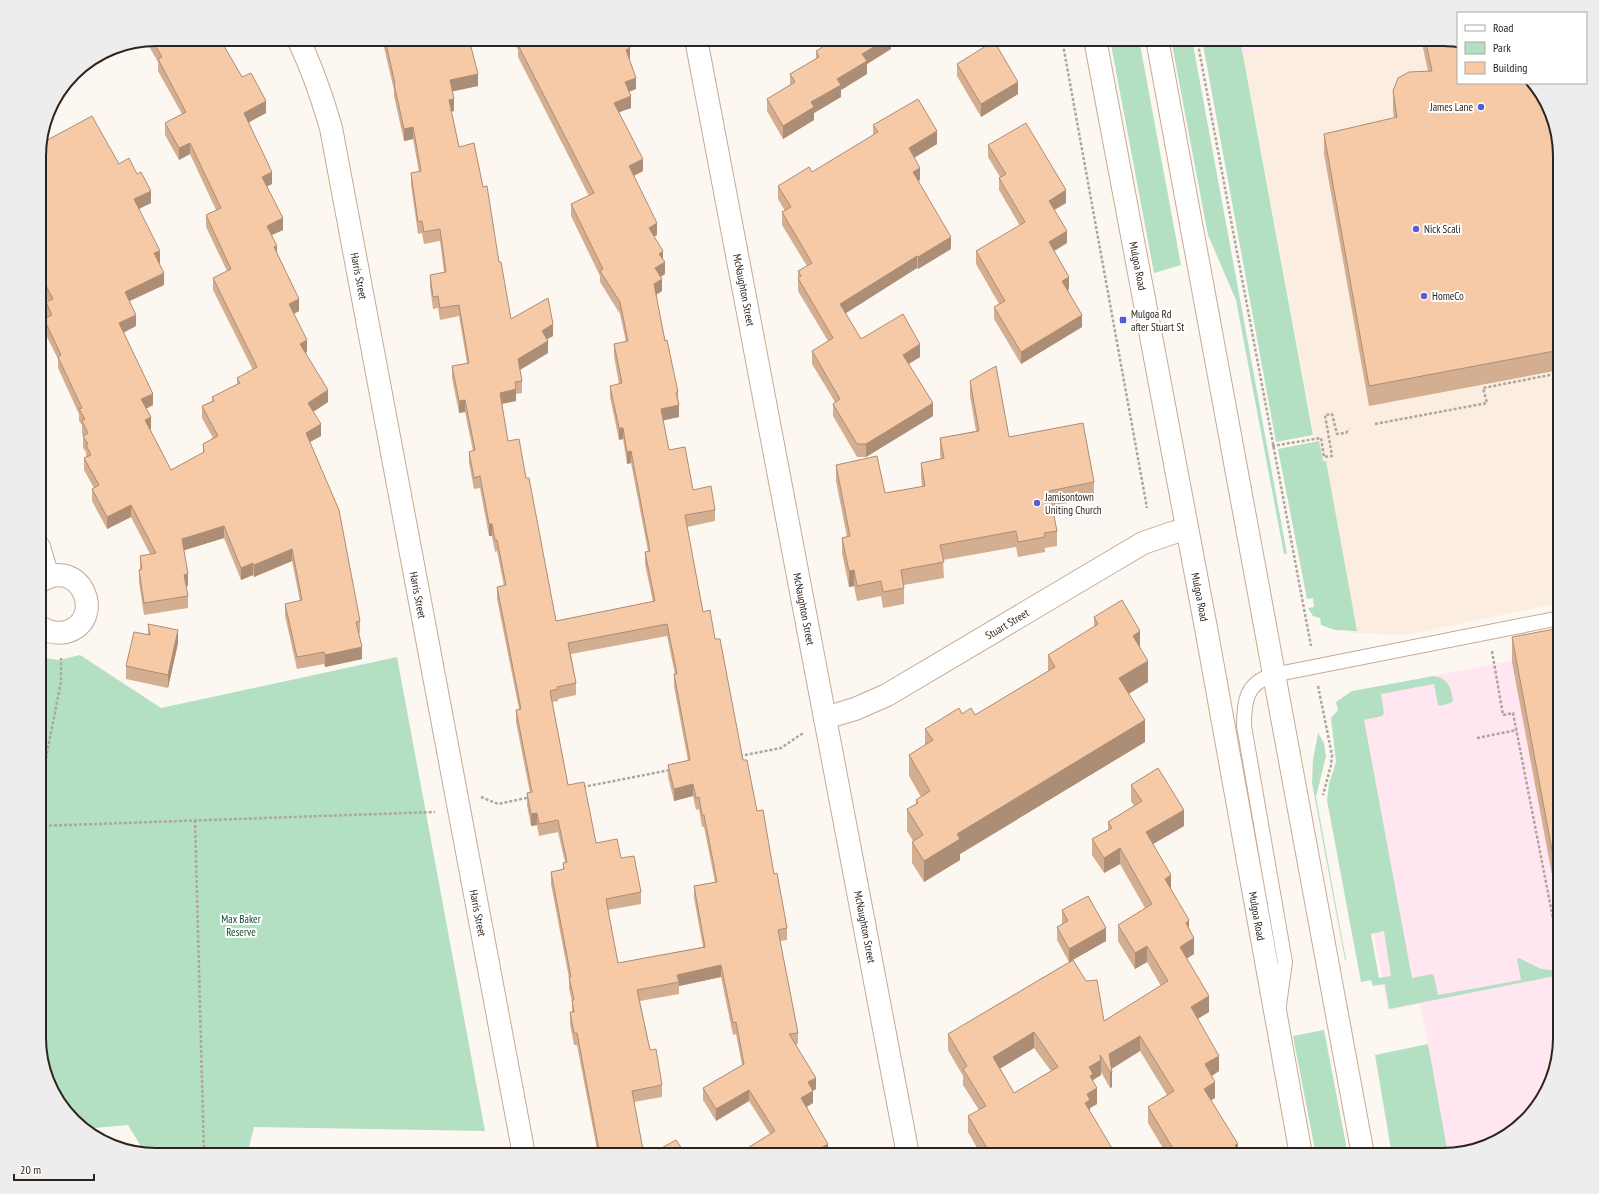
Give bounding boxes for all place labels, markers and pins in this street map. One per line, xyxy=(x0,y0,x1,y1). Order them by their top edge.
place label: James Lane xyxy=(1429,100,1473,114)
marker: James Lane xyxy=(1476,102,1486,112)
place label: Nick Scali xyxy=(1424,222,1461,236)
marker: Nick Scali xyxy=(1411,224,1421,234)
place label: HomeCo xyxy=(1432,289,1464,303)
marker: HomeCo xyxy=(1419,291,1429,301)
place label: Mulgoa Rd after Stuart St xyxy=(1131,307,1184,334)
marker: Mulgoa Rd after Stuart St xyxy=(1118,315,1128,325)
place label: Jamisontown Uniting Church xyxy=(1044,490,1102,517)
marker: Jamisontown Uniting Church xyxy=(1032,498,1042,508)

